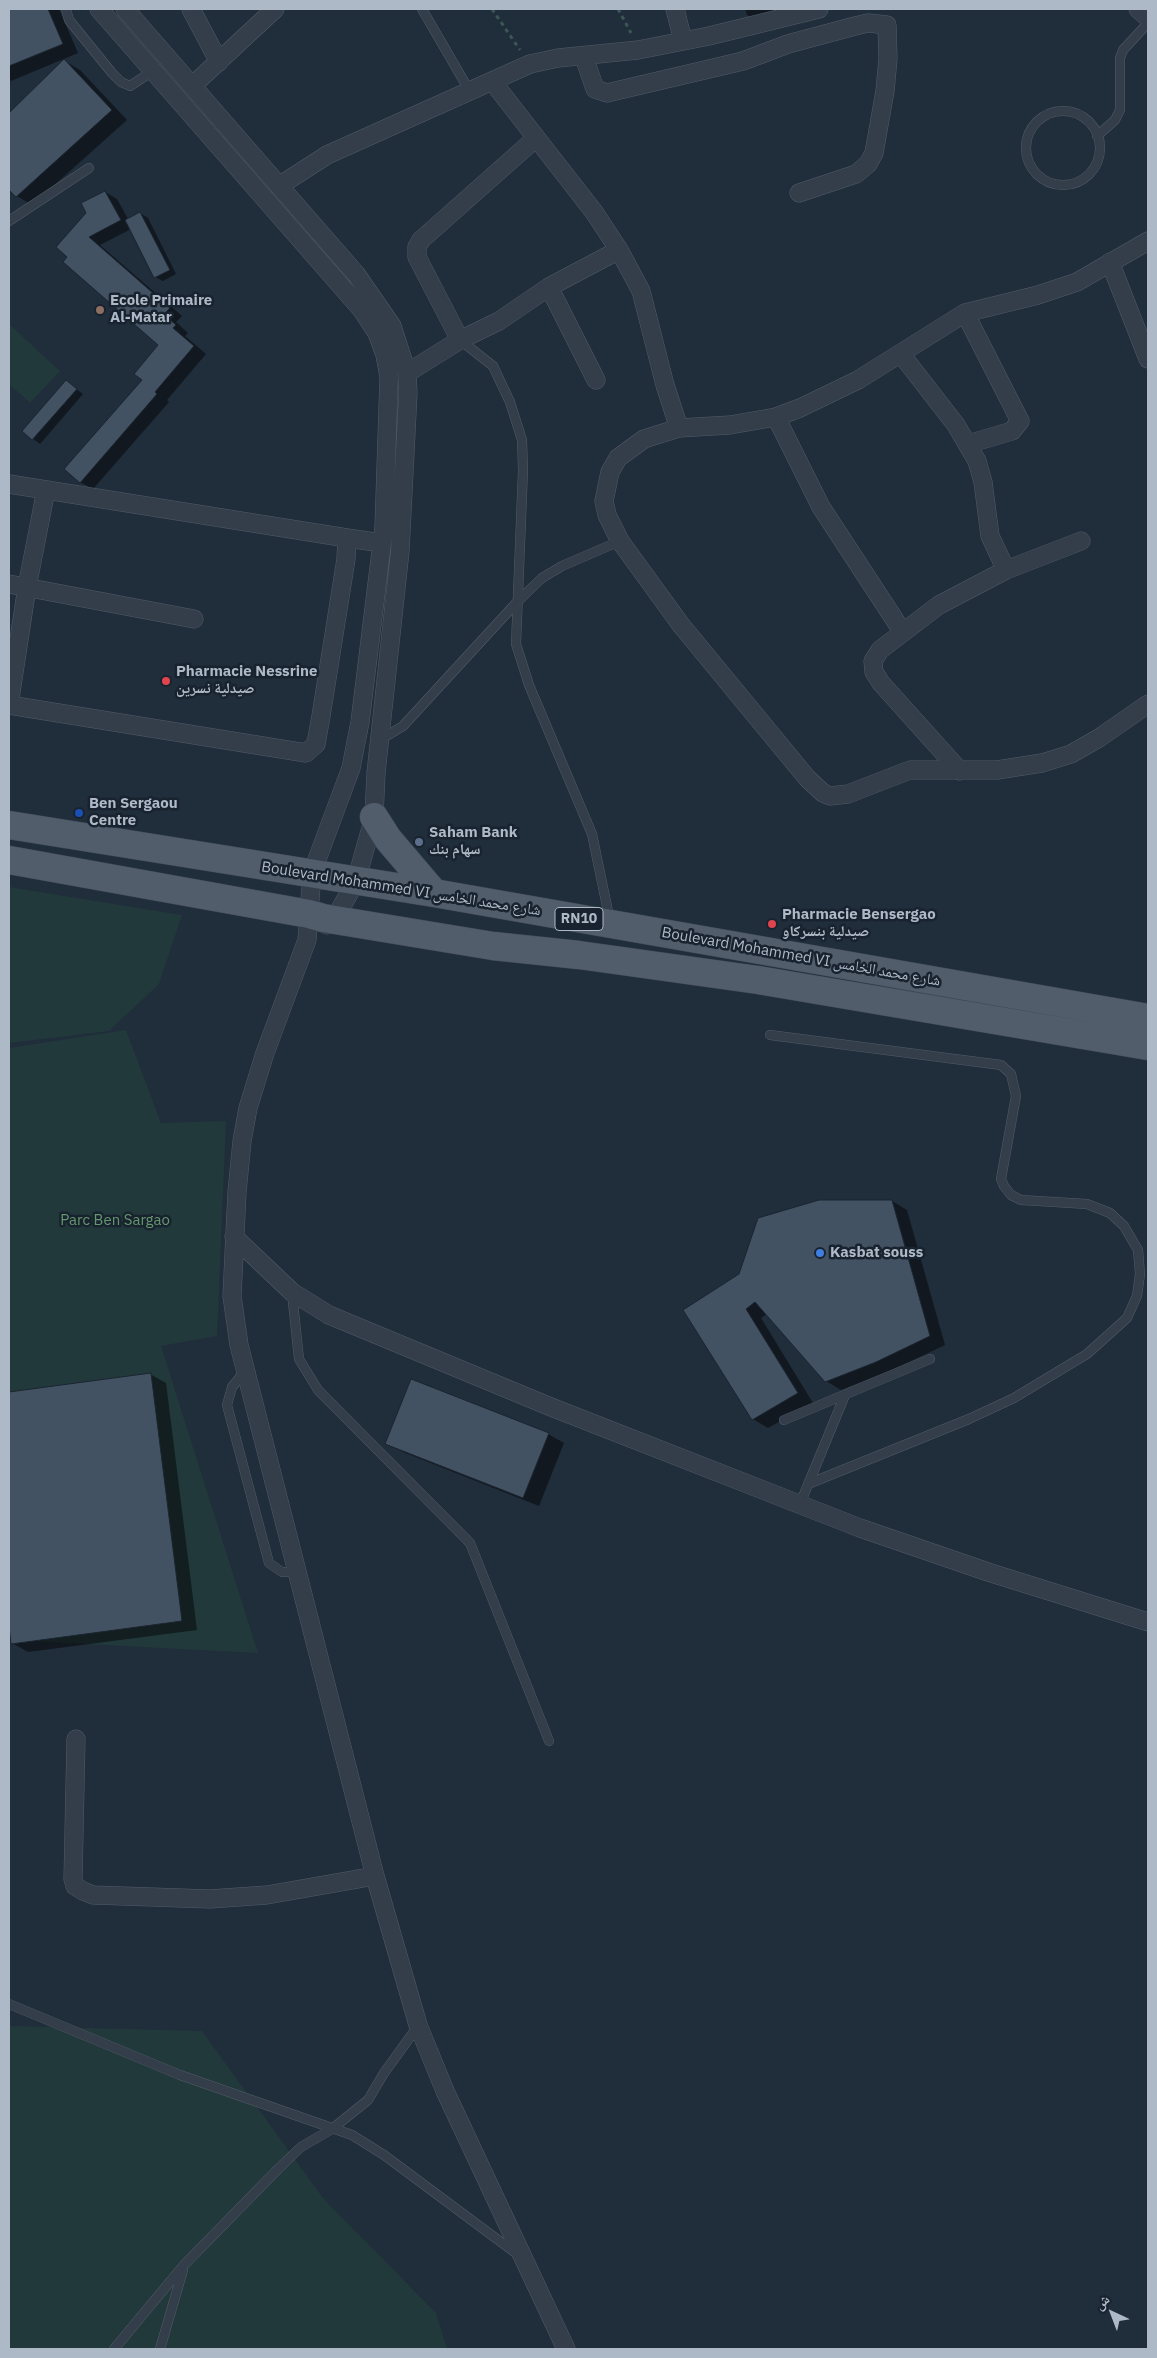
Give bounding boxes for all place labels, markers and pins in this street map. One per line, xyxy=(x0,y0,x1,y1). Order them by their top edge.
place label: Ecole Primaire Al-Matar xyxy=(110,292,212,327)
marker: Ecole Primaire Al-Matar xyxy=(94,304,106,316)
place label: Pharmacie Nessrine صيدلية نسرين xyxy=(176,663,317,698)
marker: Pharmacie Nessrine صيدلية نسرين xyxy=(160,675,172,687)
place label: Ben Sergaou Centre xyxy=(89,795,178,830)
marker: Ben Sergaou Centre xyxy=(73,807,85,819)
place label: Saham Bank سهام بنك xyxy=(429,824,517,859)
marker: Saham Bank سهام بنك xyxy=(413,836,425,848)
place label: Pharmacie Bensergao صيدلية بنسركاو xyxy=(782,906,936,941)
marker: Pharmacie Bensergao صيدلية بنسركاو xyxy=(766,918,778,930)
place label: Kasbat souss xyxy=(830,1244,923,1262)
marker: Kasbat souss xyxy=(814,1247,826,1259)

